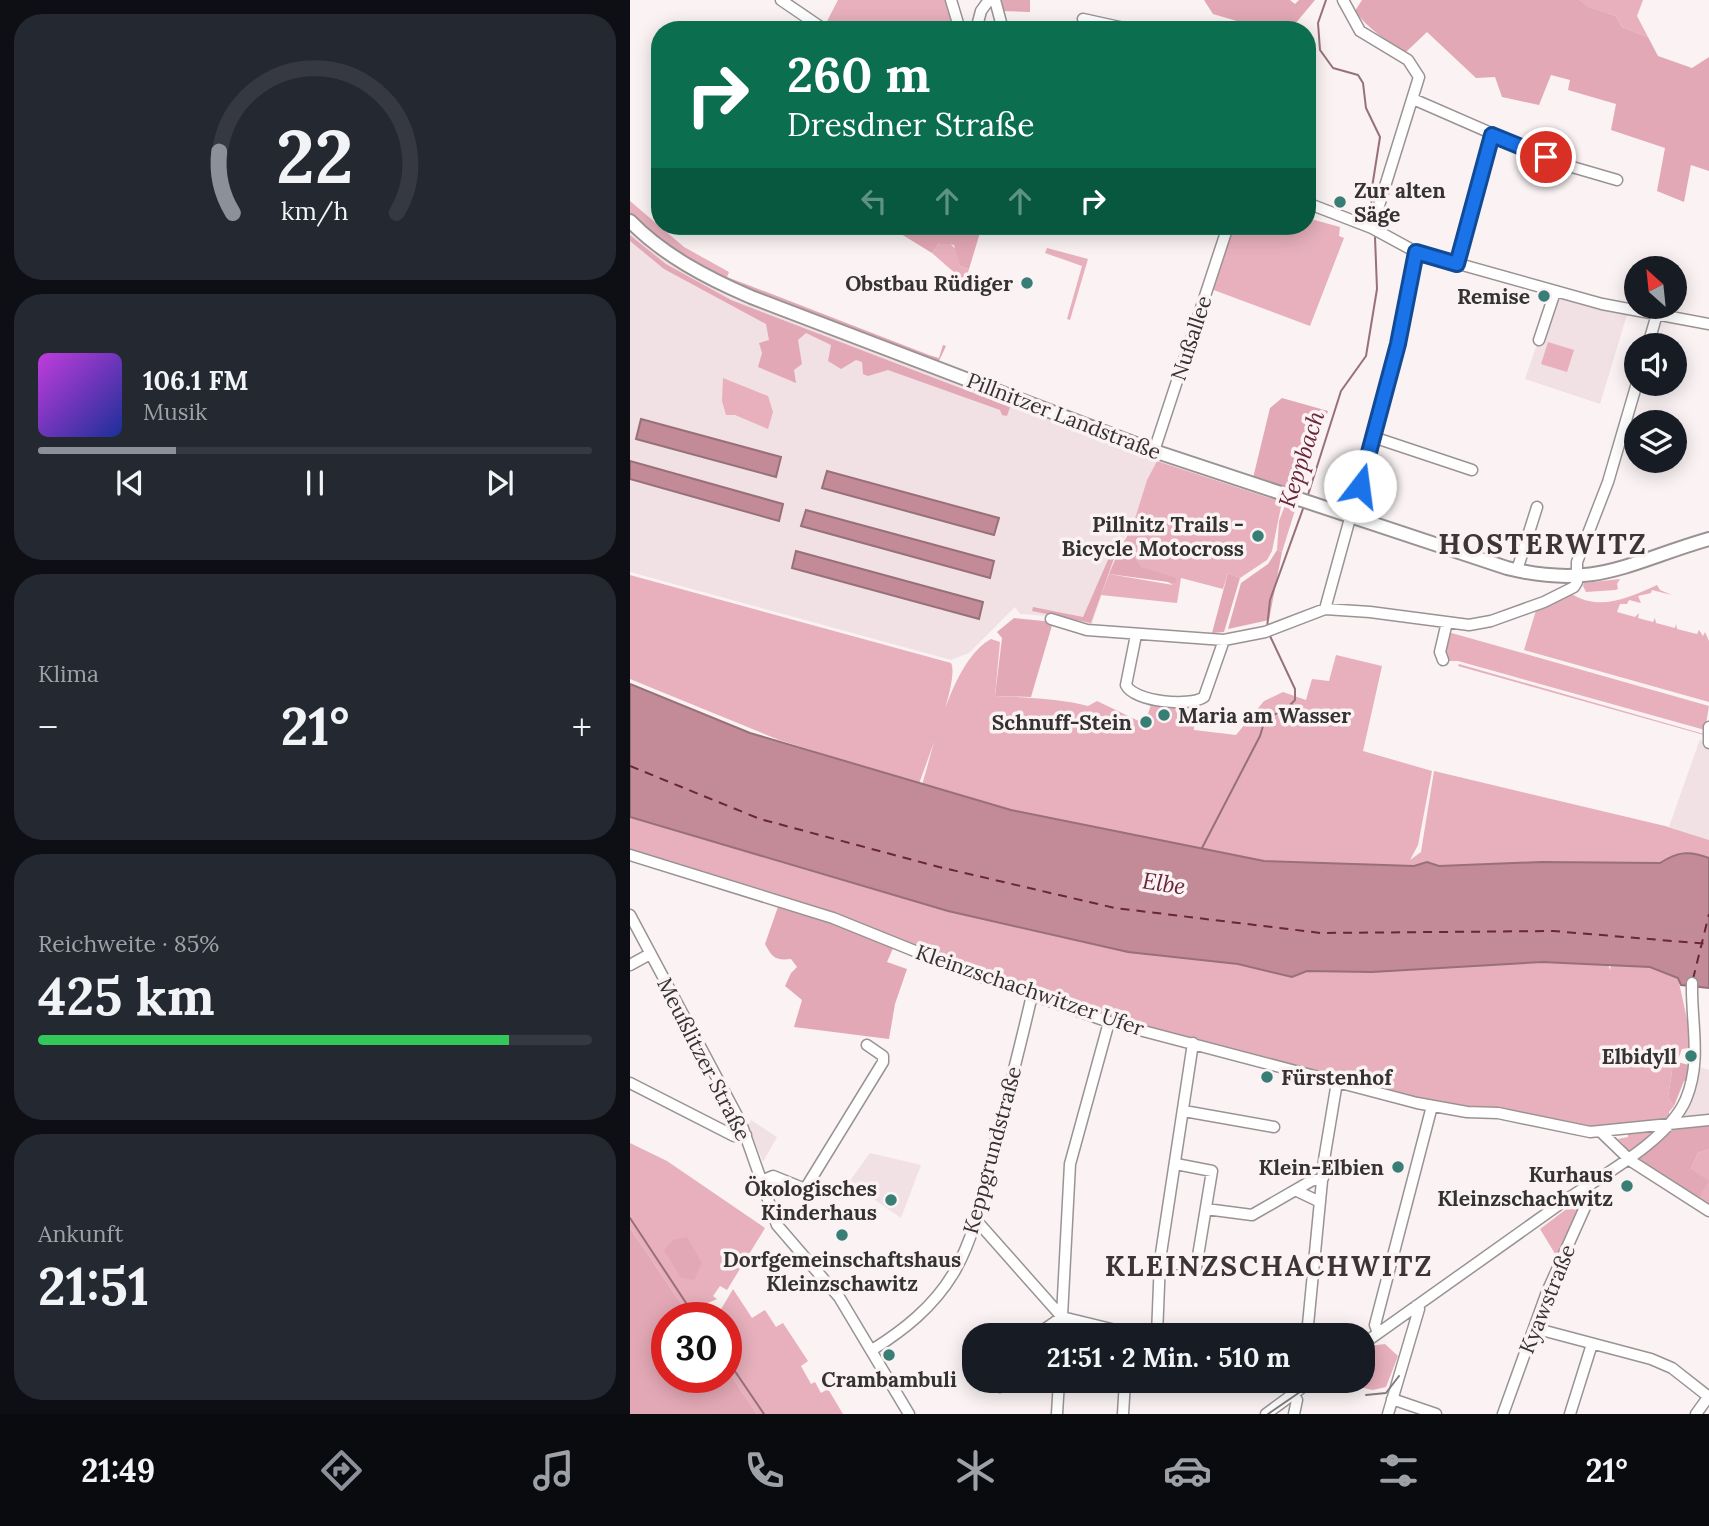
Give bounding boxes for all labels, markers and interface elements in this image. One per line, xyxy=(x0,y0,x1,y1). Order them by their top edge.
text: 260 m xyxy=(787,43,930,105)
icon: right xyxy=(672,49,763,140)
text: Dresdner Straße xyxy=(787,104,1035,145)
text: 22 xyxy=(276,110,354,203)
pin xyxy=(1516,127,1576,187)
icon: arrive xyxy=(1527,138,1565,176)
place label: Zur alten Säge xyxy=(1354,177,1446,228)
icon: left xyxy=(855,182,893,220)
icon: ahead xyxy=(928,182,966,220)
icon: ahead xyxy=(1001,182,1039,220)
icon: right xyxy=(1074,182,1112,220)
marker: Zur alten Säge xyxy=(1332,194,1348,210)
text: km/h xyxy=(281,195,349,227)
north arrow xyxy=(1624,256,1687,318)
map controls xyxy=(1624,256,1687,473)
place label: Obstbau Rüdiger xyxy=(845,270,1013,297)
marker: Obstbau Rüdiger xyxy=(1019,275,1035,291)
place label: Remise xyxy=(1457,283,1530,310)
marker: Remise xyxy=(1536,288,1552,304)
street label: Nußallee xyxy=(1165,292,1217,384)
button: sound xyxy=(1624,333,1687,396)
text: 106.1 FM xyxy=(143,364,249,397)
street label: Pillnitzer Landstraße xyxy=(963,367,1165,465)
text: Musik xyxy=(143,397,207,426)
water label: Keppbach xyxy=(1272,407,1330,511)
button: layers xyxy=(1624,410,1687,473)
position arrow xyxy=(1323,449,1397,523)
icon: previous xyxy=(111,464,149,502)
icon: pause xyxy=(296,464,334,502)
icon: next xyxy=(481,464,519,502)
place label: Pillnitz Trails - Bicycle Motocross xyxy=(1062,511,1244,562)
district label: HOSTERWITZ xyxy=(1438,526,1648,562)
marker: Pillnitz Trails - Bicycle Motocross xyxy=(1250,528,1266,544)
text: Klima xyxy=(38,659,99,688)
text: 21° xyxy=(281,693,349,759)
place label: Maria am Wasser xyxy=(1178,702,1351,729)
text: − xyxy=(38,703,58,751)
text: + xyxy=(572,703,592,751)
marker: Maria am Wasser xyxy=(1156,707,1172,723)
place label: Schnuff-Stein xyxy=(992,709,1132,736)
marker: Schnuff-Stein xyxy=(1138,714,1154,730)
water label: Elbe xyxy=(1140,865,1188,901)
text: Reichweite · 85% xyxy=(38,929,219,958)
street label: Kleinzschachwitzer Ufer xyxy=(912,938,1148,1042)
text: 425 km xyxy=(38,963,215,1029)
street label: Meußlitzer Straße xyxy=(651,973,757,1145)
place label: Elbidyll xyxy=(1602,1043,1677,1070)
marker: Elbidyll xyxy=(1683,1048,1699,1064)
street label: Keppgrundstraße xyxy=(957,1063,1027,1237)
place label: Fürstenhof xyxy=(1281,1064,1393,1091)
marker: Fürstenhof xyxy=(1259,1069,1275,1085)
place label: Klein-Elbien xyxy=(1258,1154,1384,1181)
marker: Klein-Elbien xyxy=(1390,1159,1406,1175)
place label: Kurhaus Kleinzschachwitz xyxy=(1437,1161,1613,1212)
place label: Ökologisches Kinderhaus xyxy=(744,1175,877,1226)
marker: Kurhaus Kleinzschachwitz xyxy=(1619,1178,1635,1194)
marker: Ökologisches Kinderhaus xyxy=(883,1192,899,1208)
text: Ankunft xyxy=(38,1219,123,1248)
marker: Dorfgemeinschaftshaus Kleinzschawitz xyxy=(834,1227,850,1243)
street label: Kyawstraße xyxy=(1513,1240,1581,1358)
place label: Dorfgemeinschaftshaus Kleinzschawitz xyxy=(723,1246,961,1297)
district label: KLEINZSCHACHWITZ xyxy=(1105,1248,1433,1284)
text: 21:51 xyxy=(38,1253,149,1319)
speed limit sign: 30 xyxy=(651,1302,742,1393)
text: 21:51 · 2 Min. · 510 m xyxy=(1047,1341,1290,1374)
marker: Crambambuli xyxy=(881,1347,897,1363)
place label: Crambambuli xyxy=(821,1366,957,1393)
icon: directions xyxy=(317,1446,366,1495)
icon: music xyxy=(529,1446,578,1495)
icon: phone xyxy=(740,1446,789,1495)
icon: climate xyxy=(951,1446,1000,1495)
icon: car xyxy=(1163,1446,1212,1495)
icon: filters xyxy=(1374,1446,1423,1495)
text: 21:49 xyxy=(81,1450,155,1491)
text: 21° xyxy=(1585,1450,1628,1491)

